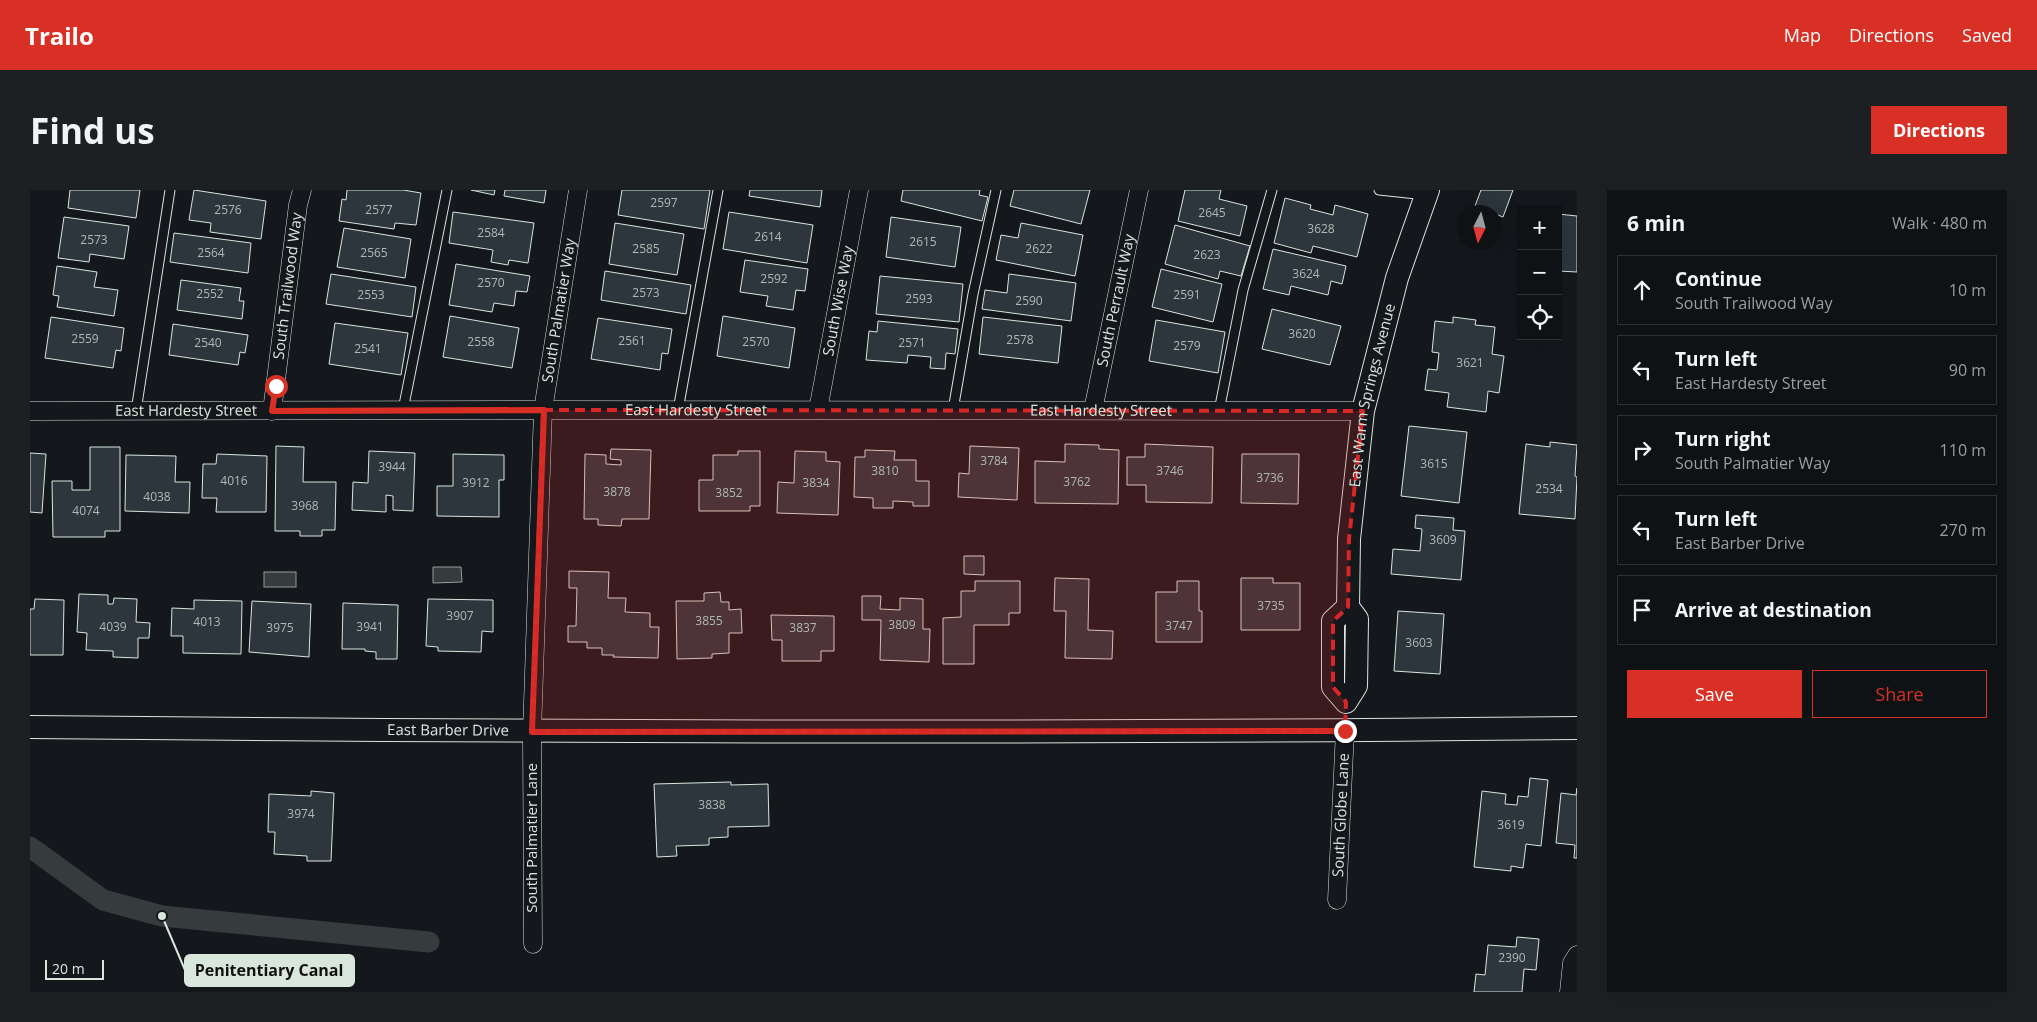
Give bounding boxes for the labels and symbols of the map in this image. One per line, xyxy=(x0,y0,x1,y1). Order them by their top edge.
house number: 2597 xyxy=(650,194,678,211)
house number: 2576 xyxy=(214,201,242,218)
house number: 2577 xyxy=(365,201,393,218)
house number: 2645 xyxy=(1198,204,1226,221)
north arrow xyxy=(1457,205,1502,250)
street label: South Trailwood Way xyxy=(268,211,306,360)
house number: 3628 xyxy=(1307,220,1335,237)
house number: 2584 xyxy=(477,224,505,241)
house number: 2614 xyxy=(754,228,782,245)
house number: 2573 xyxy=(80,231,108,248)
street label: South Perrault Way xyxy=(1091,232,1139,368)
house number: 2615 xyxy=(909,233,937,250)
street label: South Palmatier Way xyxy=(537,236,579,384)
house number: 2585 xyxy=(632,240,660,257)
house number: 2622 xyxy=(1025,240,1053,257)
street label: South Wise Way xyxy=(817,243,858,357)
house number: 2564 xyxy=(197,244,225,261)
house number: 2565 xyxy=(360,244,388,261)
house number: 2623 xyxy=(1193,246,1221,263)
house number: 3624 xyxy=(1292,265,1320,282)
house number: 2592 xyxy=(760,270,788,287)
house number: 2570 xyxy=(477,274,505,291)
house number: 2573 xyxy=(632,284,660,301)
house number: 2552 xyxy=(196,285,224,302)
house number: 2553 xyxy=(357,286,385,303)
house number: 2591 xyxy=(1173,286,1201,303)
house number: 2593 xyxy=(905,290,933,307)
house number: 2590 xyxy=(1015,292,1043,309)
street label: East Warm Springs Avenue xyxy=(1344,301,1399,488)
house number: 3620 xyxy=(1288,325,1316,342)
house number: 2559 xyxy=(71,330,99,347)
house number: 2578 xyxy=(1006,331,1034,348)
house number: 2561 xyxy=(618,332,646,349)
house number: 2558 xyxy=(467,333,495,350)
house number: 2570 xyxy=(742,333,770,350)
house number: 2540 xyxy=(194,334,222,351)
house number: 2571 xyxy=(898,334,926,351)
house number: 2579 xyxy=(1173,337,1201,354)
house number: 2541 xyxy=(354,340,382,357)
house number: 3621 xyxy=(1456,354,1484,371)
route start xyxy=(265,375,288,398)
street label: East Hardesty Street xyxy=(625,399,767,419)
street label: East Hardesty Street xyxy=(115,400,257,420)
street label: East Hardesty Street xyxy=(1030,400,1172,420)
house number: 3784 xyxy=(980,452,1008,469)
house number: 3615 xyxy=(1420,455,1448,472)
house number: 3944 xyxy=(378,458,406,475)
house number: 3810 xyxy=(871,462,899,479)
house number: 3746 xyxy=(1156,462,1184,479)
house number: 3736 xyxy=(1256,469,1284,486)
house number: 4016 xyxy=(220,472,248,489)
house number: 3762 xyxy=(1063,473,1091,490)
house number: 3912 xyxy=(462,474,490,491)
house number: 3834 xyxy=(802,474,830,491)
house number: 2534 xyxy=(1535,480,1563,497)
house number: 3878 xyxy=(603,483,631,500)
house number: 3852 xyxy=(715,484,743,501)
house number: 4038 xyxy=(143,488,171,505)
house number: 3968 xyxy=(291,497,319,514)
house number: 4074 xyxy=(72,502,100,519)
house number: 3609 xyxy=(1429,531,1457,548)
house number: 3735 xyxy=(1257,597,1285,614)
house number: 3907 xyxy=(446,607,474,624)
house number: 3855 xyxy=(695,612,723,629)
house number: 4013 xyxy=(193,613,221,630)
house number: 3809 xyxy=(888,616,916,633)
house number: 3747 xyxy=(1165,617,1193,634)
house number: 4039 xyxy=(99,618,127,635)
house number: 3941 xyxy=(356,618,384,635)
house number: 3975 xyxy=(266,619,294,636)
house number: 3837 xyxy=(789,619,817,636)
house number: 3603 xyxy=(1405,634,1433,651)
street label: East Barber Drive xyxy=(387,719,509,740)
route end xyxy=(1334,720,1357,743)
street label: South Globe Lane xyxy=(1327,753,1353,877)
street label: South Palmatier Lane xyxy=(521,763,541,913)
house number: 3838 xyxy=(698,796,726,813)
house number: 3974 xyxy=(287,805,315,822)
house number: 3619 xyxy=(1497,816,1525,833)
house number: 2390 xyxy=(1498,949,1526,966)
callout: Penitentiary Canal xyxy=(185,955,354,986)
scale bar xyxy=(45,957,104,980)
text: Penitentiary Canal xyxy=(195,959,343,981)

